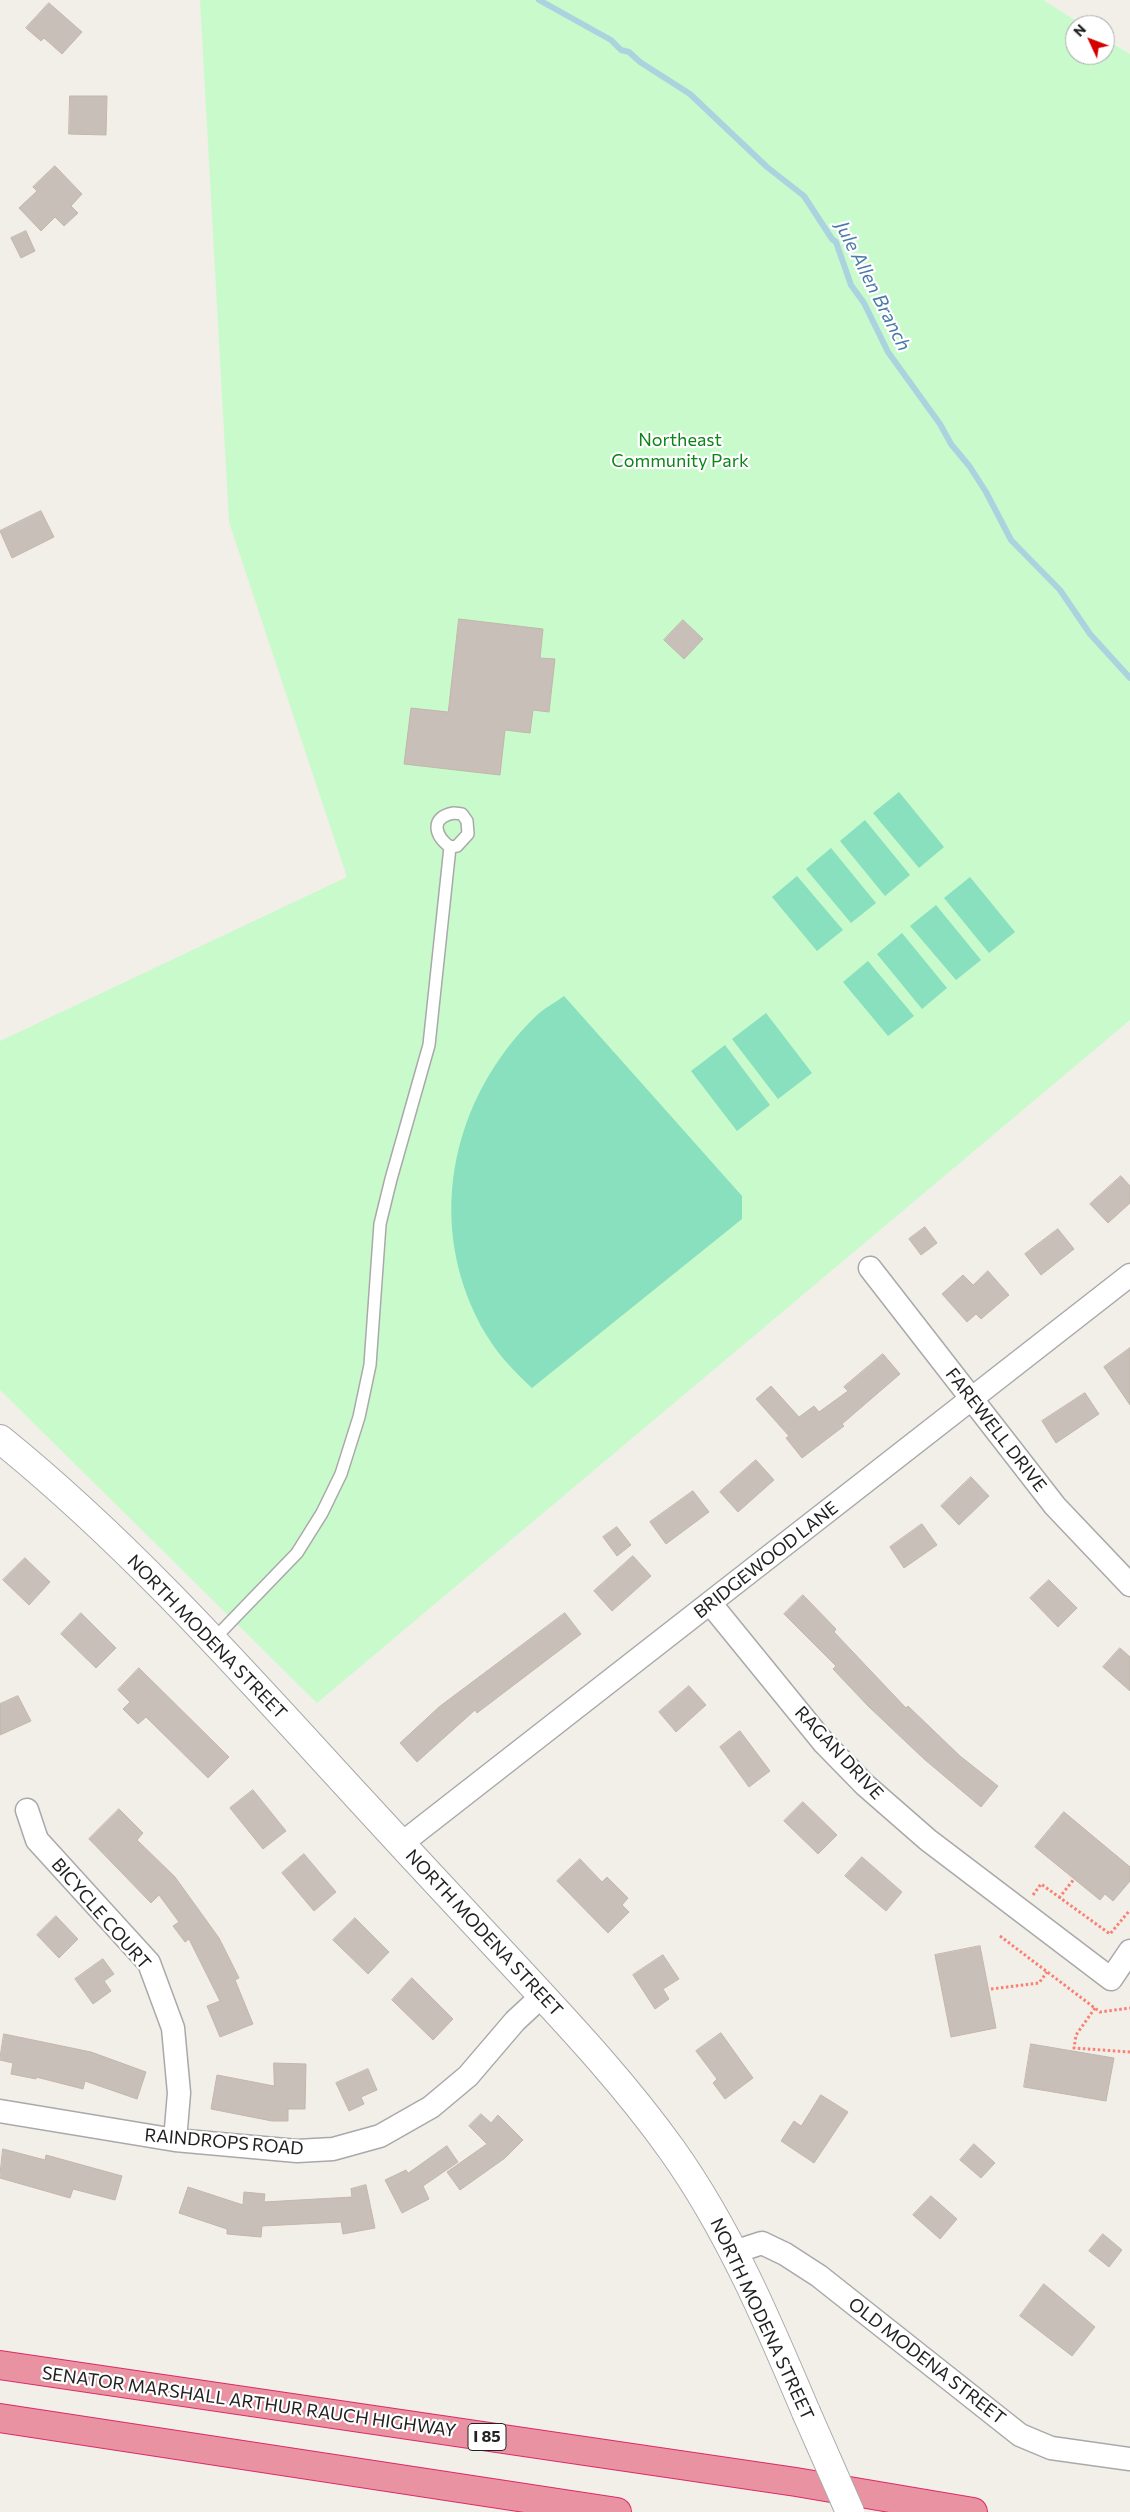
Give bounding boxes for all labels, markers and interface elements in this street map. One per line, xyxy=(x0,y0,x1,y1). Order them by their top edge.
north arrow xyxy=(1065,15,1115,65)
text: N xyxy=(1070,20,1089,40)
water label: Jule Allen Branch xyxy=(830,217,916,355)
park label: Northeast Community Park xyxy=(611,429,749,472)
street label: FAREWELL DRIVE xyxy=(941,1364,1051,1496)
street label: BRIDGEWOOD LANE xyxy=(690,1497,842,1623)
street label: NORTH MODENA STREET xyxy=(123,1550,291,1724)
street label: RAGAN DRIVE xyxy=(790,1702,888,1804)
street label: NORTH MODENA STREET xyxy=(401,1845,567,2021)
street label: BICYCLE COURT xyxy=(47,1854,155,1974)
street label: RAINDROPS ROAD xyxy=(143,2124,305,2160)
street label: NORTH MODENA STREET xyxy=(706,2215,818,2423)
street label: OLD MODENA STREET xyxy=(844,2293,1010,2429)
street label: SENATOR MARSHALL ARTHUR RAUCH HIGHWAY xyxy=(40,2362,458,2442)
road number: I 85 xyxy=(468,2424,506,2450)

